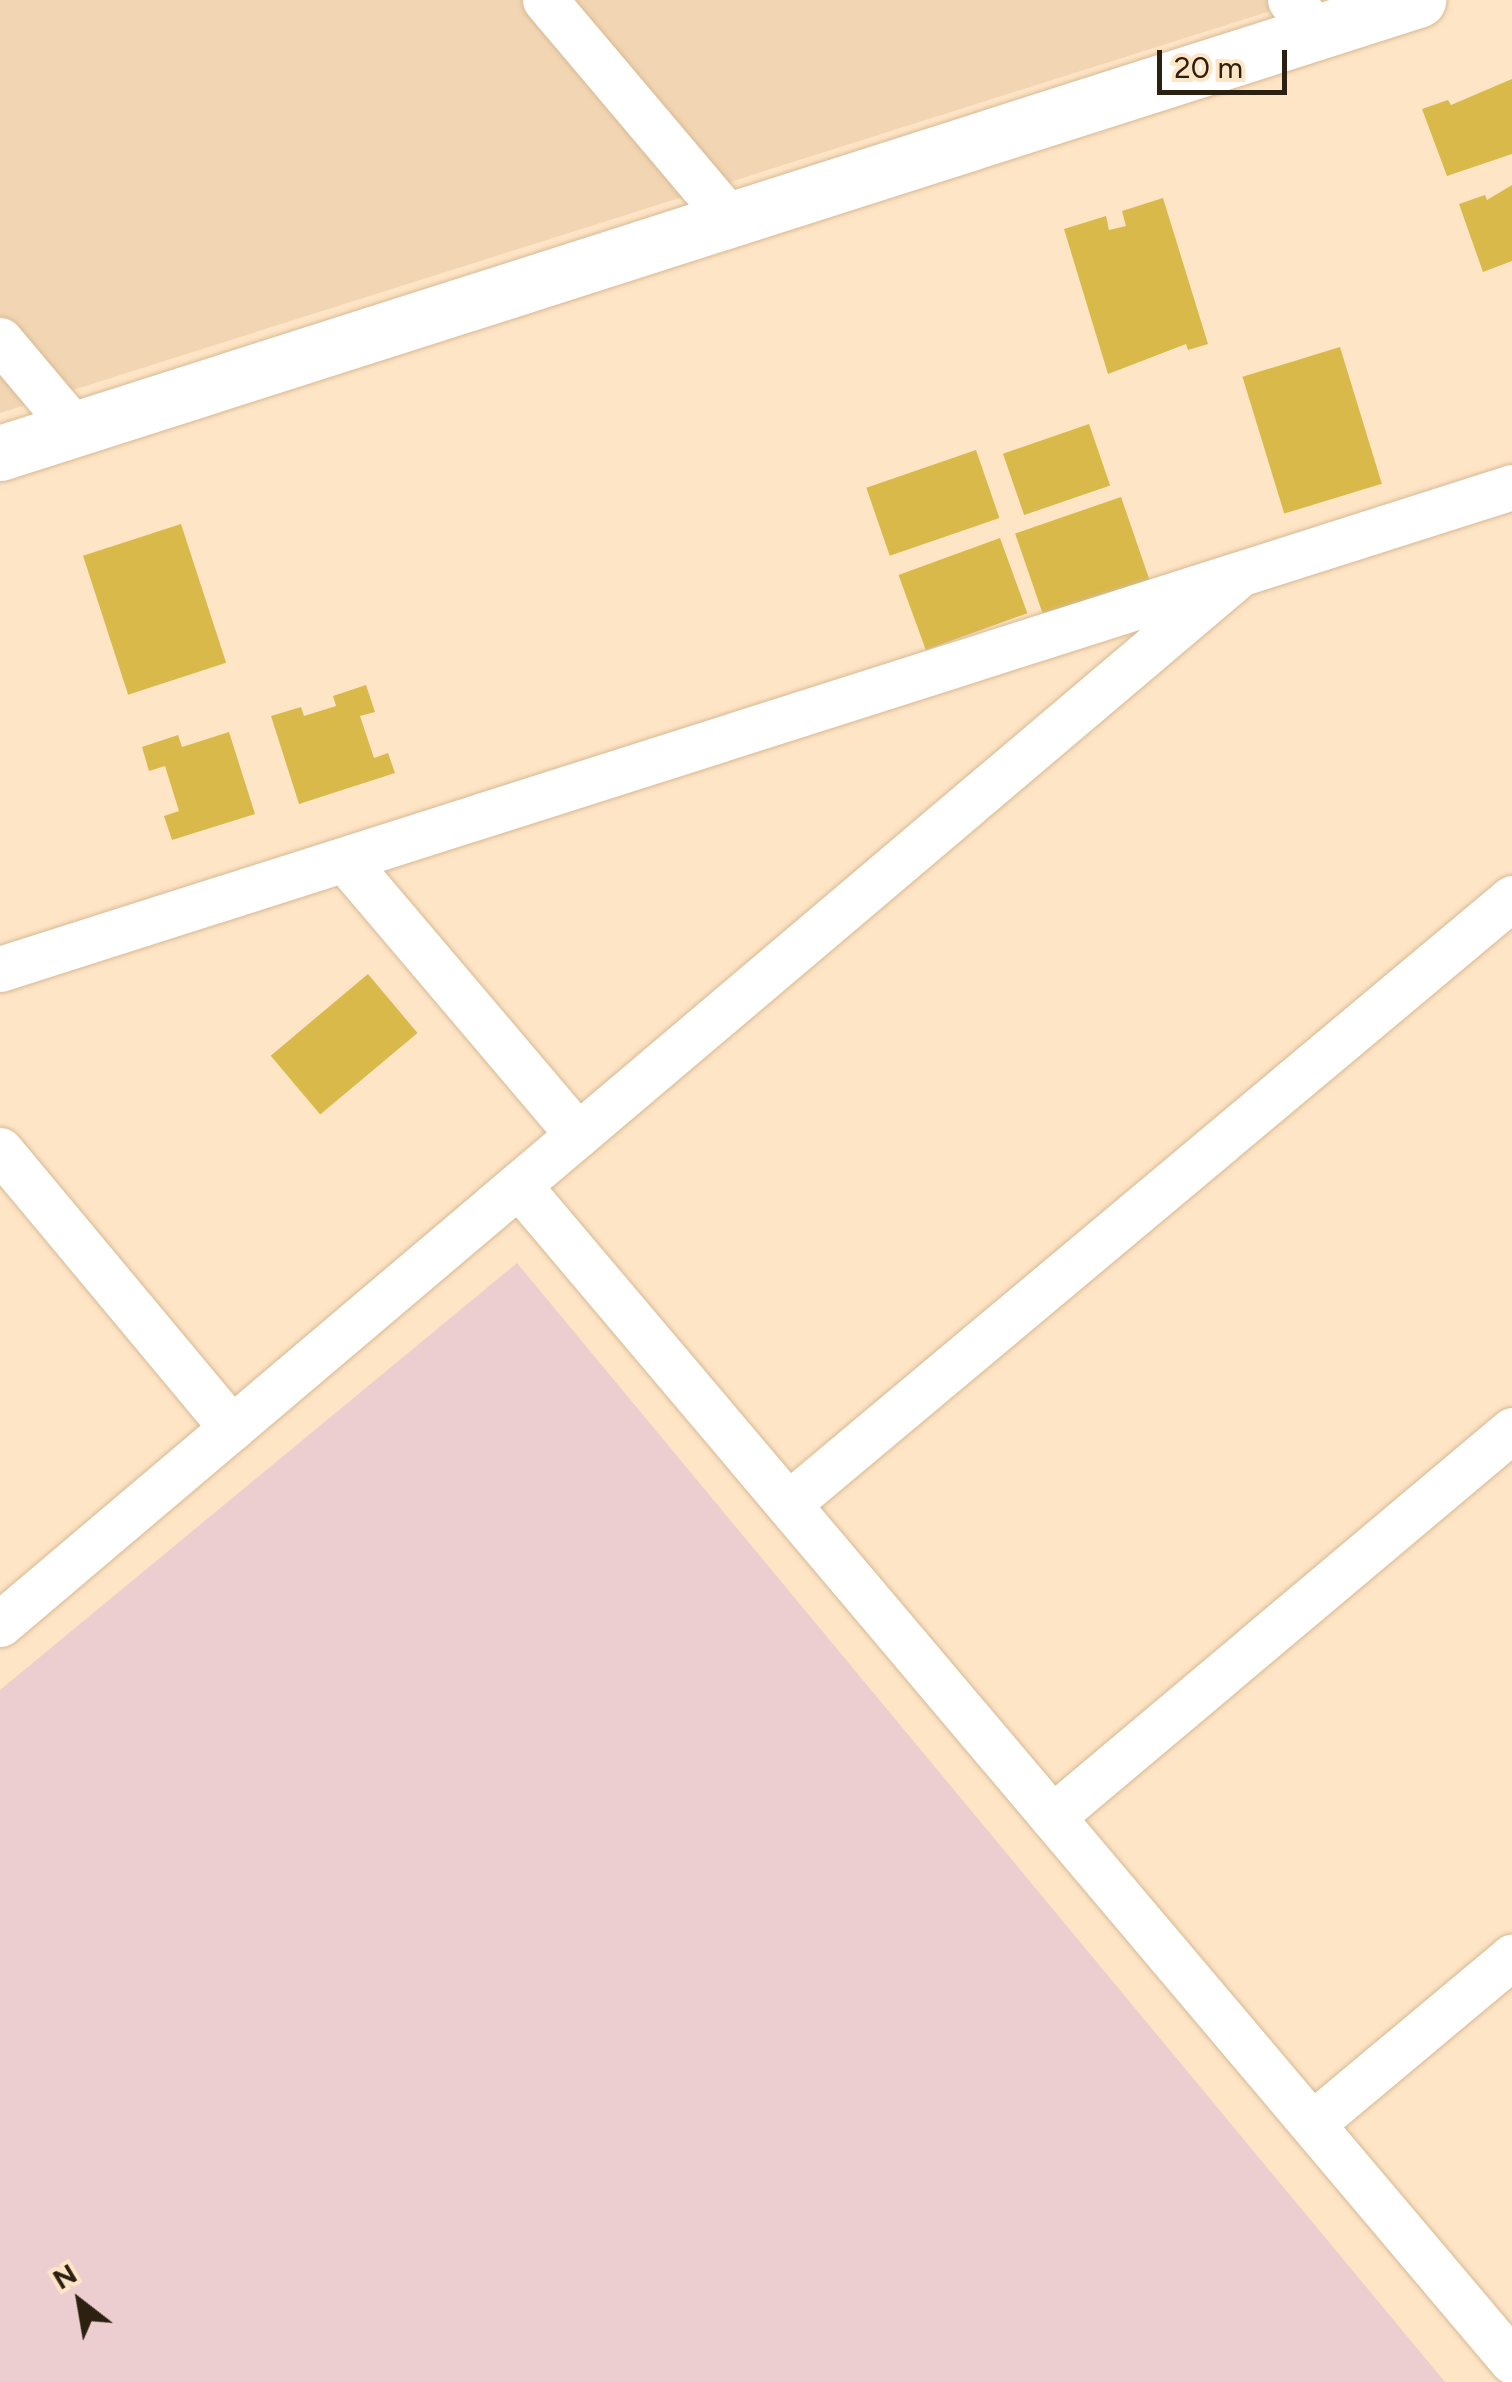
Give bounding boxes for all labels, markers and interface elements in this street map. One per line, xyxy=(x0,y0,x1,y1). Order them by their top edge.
scale bar xyxy=(1162,30,1292,92)
text: 20 m xyxy=(1174,49,1243,86)
north arrow xyxy=(30,2252,130,2352)
text: N xyxy=(47,2256,83,2296)

